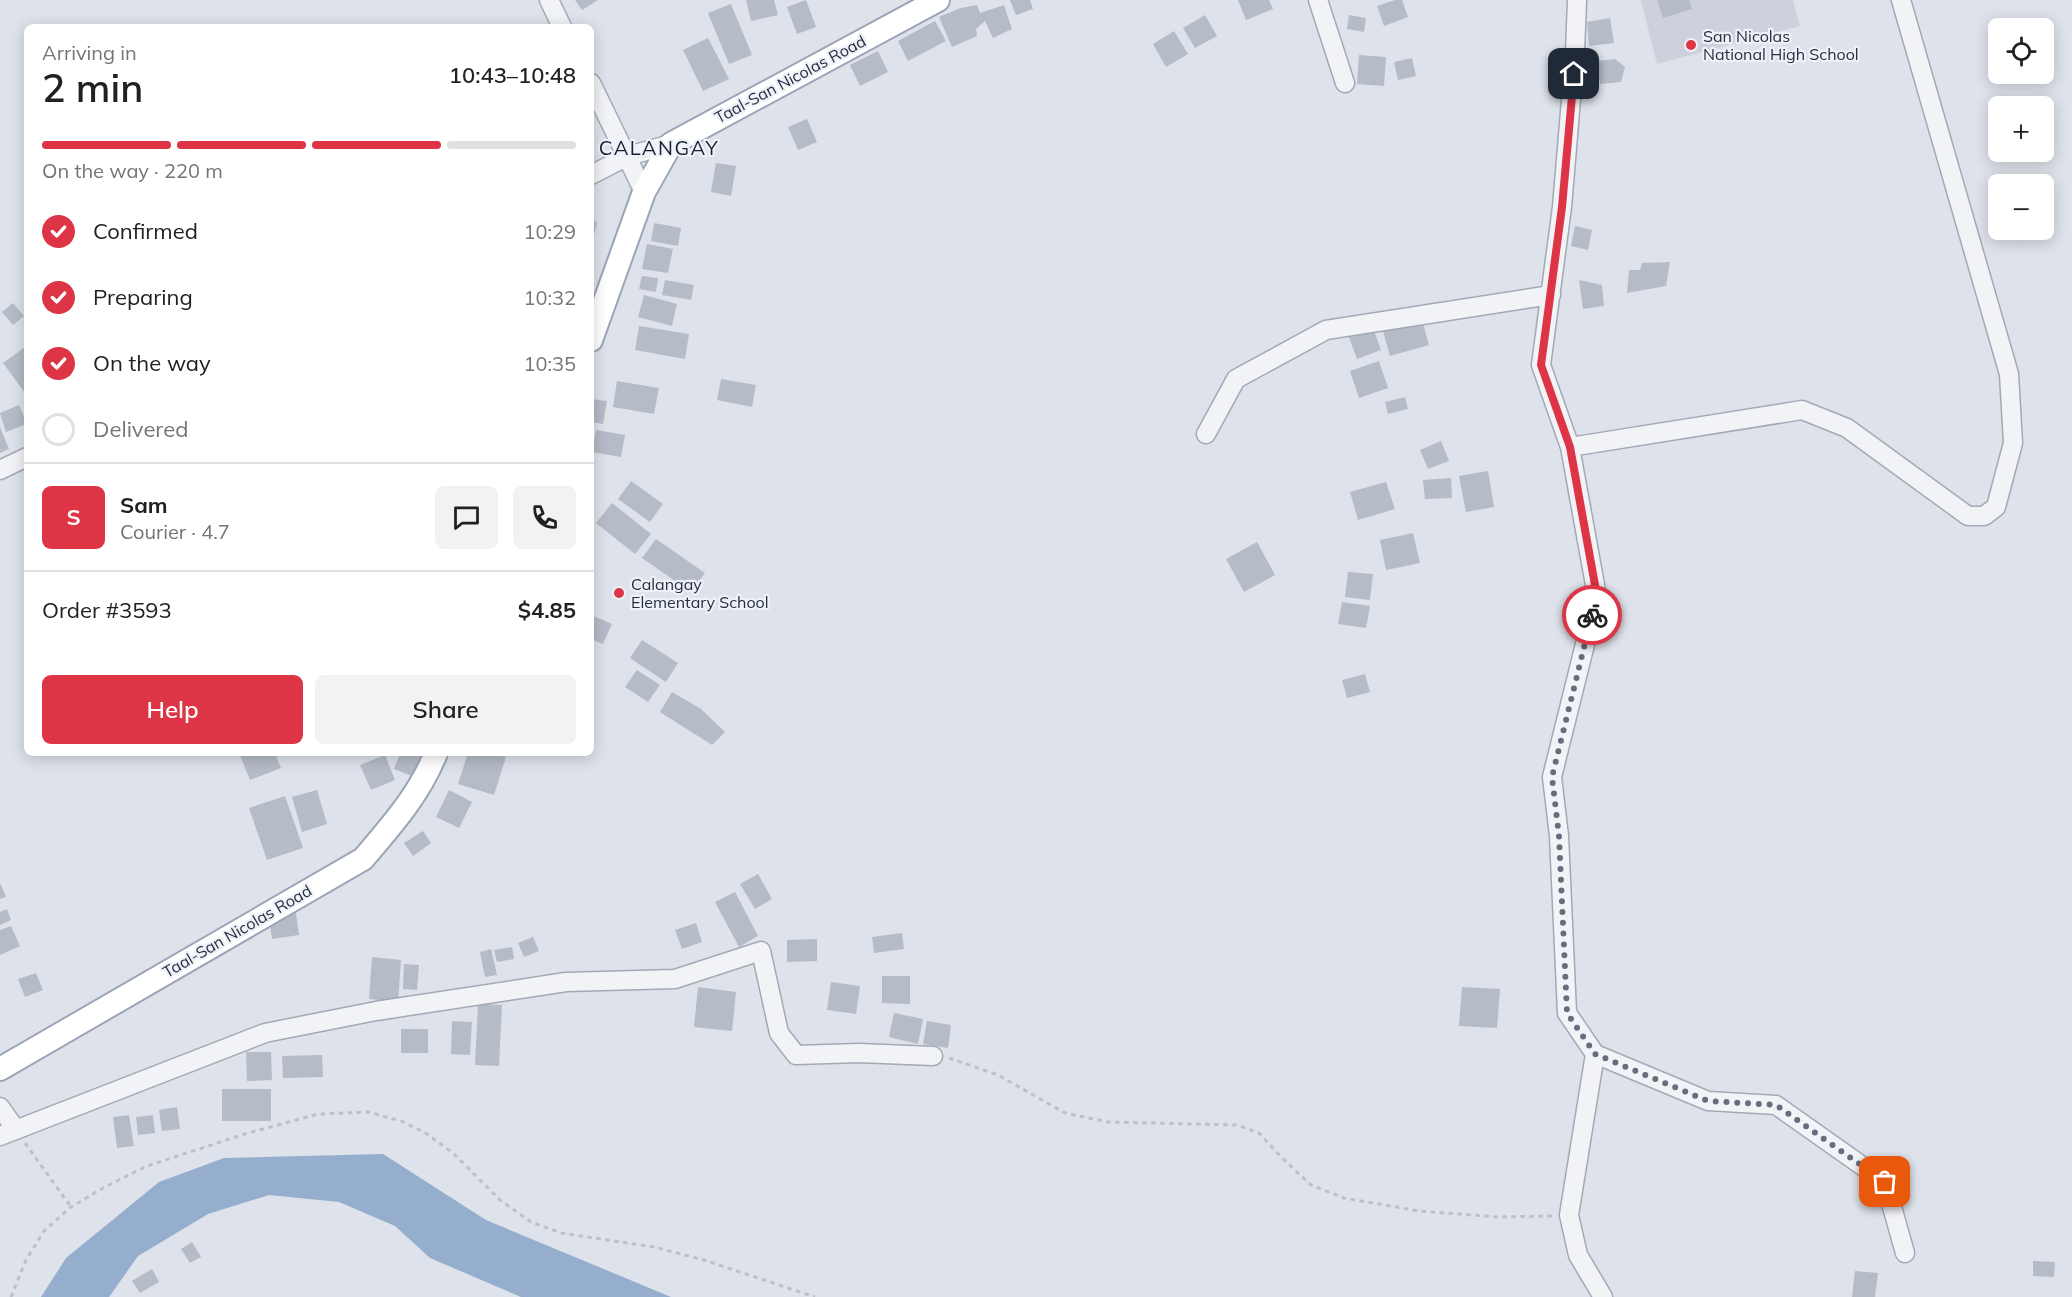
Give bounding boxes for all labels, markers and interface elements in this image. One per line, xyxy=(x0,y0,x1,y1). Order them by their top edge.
map controls xyxy=(1988,18,2054,240)
button: locate xyxy=(1988,18,2054,84)
place label: San Nicolas National High School xyxy=(1703,26,1859,64)
street label: Taal-San Nicolas Road xyxy=(711,31,869,127)
marker: San Nicolas National High School xyxy=(1684,38,1698,52)
text: Arriving in xyxy=(42,40,137,65)
pin xyxy=(1548,48,1599,99)
icon: home xyxy=(1557,57,1590,90)
text: 10:43–10:48 xyxy=(449,61,576,89)
text: 2 min xyxy=(42,63,143,112)
button: + xyxy=(1988,96,2054,162)
district label: CALANGAY xyxy=(599,135,719,160)
text: On the way · 220 m xyxy=(42,158,223,183)
button: − xyxy=(1988,174,2054,240)
icon: check xyxy=(42,215,75,248)
text: Confirmed xyxy=(93,217,198,245)
text: 10:29 xyxy=(523,219,576,244)
icon: check xyxy=(42,281,75,314)
text: Preparing xyxy=(93,283,193,311)
text: 10:32 xyxy=(523,285,576,310)
icon: check xyxy=(42,347,75,380)
text: On the way xyxy=(93,349,211,377)
text: 10:35 xyxy=(523,351,576,376)
text: Delivered xyxy=(93,415,188,443)
button: chat xyxy=(435,486,498,549)
button: phone xyxy=(513,486,576,549)
text: Sam xyxy=(120,491,168,519)
text: S xyxy=(66,503,81,531)
text: Courier · 4.7 xyxy=(120,519,230,544)
place label: Calangay Elementary School xyxy=(631,574,769,612)
courier xyxy=(1562,585,1622,645)
marker: Calangay Elementary School xyxy=(612,586,626,600)
text: Order #3593 xyxy=(42,596,172,624)
text: $4.85 xyxy=(518,596,576,624)
icon: bike xyxy=(1576,599,1609,632)
button: Help xyxy=(42,675,303,744)
button: Share xyxy=(315,675,576,744)
street label: Taal-San Nicolas Road xyxy=(159,880,315,982)
pin xyxy=(1859,1156,1910,1207)
icon: bag xyxy=(1868,1165,1901,1198)

